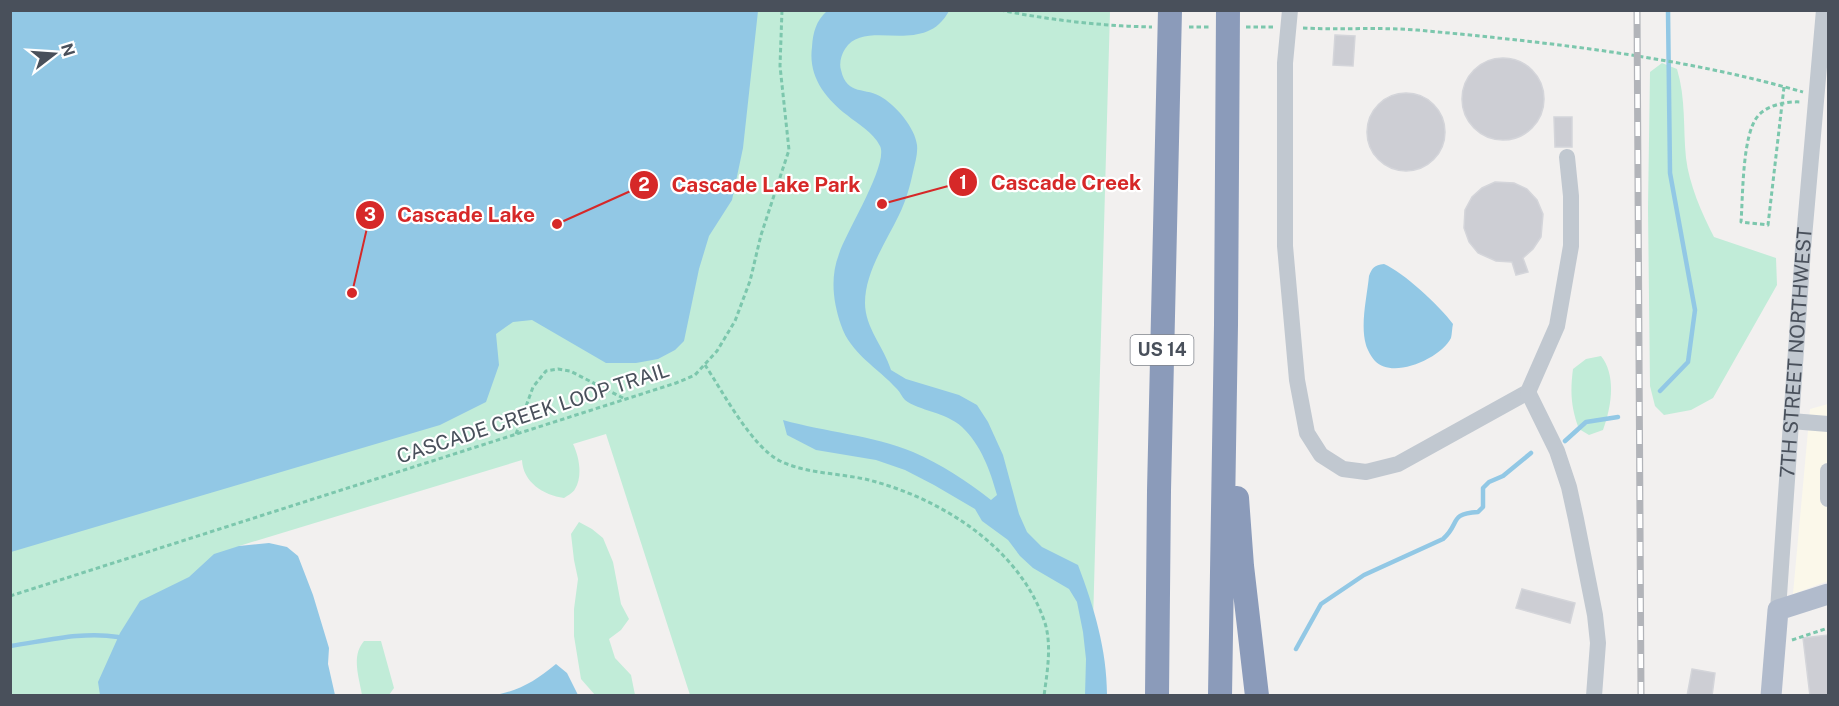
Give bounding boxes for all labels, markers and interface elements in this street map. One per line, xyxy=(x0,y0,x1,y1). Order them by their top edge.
north arrow xyxy=(24,24,84,84)
text: N xyxy=(57,41,79,59)
callout: Cascade Creek xyxy=(948,163,1153,202)
callout: Cascade Lake Park xyxy=(629,165,872,204)
text: Cascade Creek xyxy=(991,170,1141,195)
text: Cascade Lake Park xyxy=(672,172,860,197)
text: 1 xyxy=(959,172,967,193)
text: 2 xyxy=(638,174,650,195)
callout: Cascade Lake xyxy=(355,195,547,234)
text: Cascade Lake xyxy=(397,202,535,227)
text: 3 xyxy=(364,204,376,225)
street label: 7TH STREET NORTHWEST xyxy=(1775,226,1817,479)
road number: US 14 xyxy=(1130,335,1194,365)
street label: CASCADE CREEK LOOP TRAIL xyxy=(394,358,672,468)

